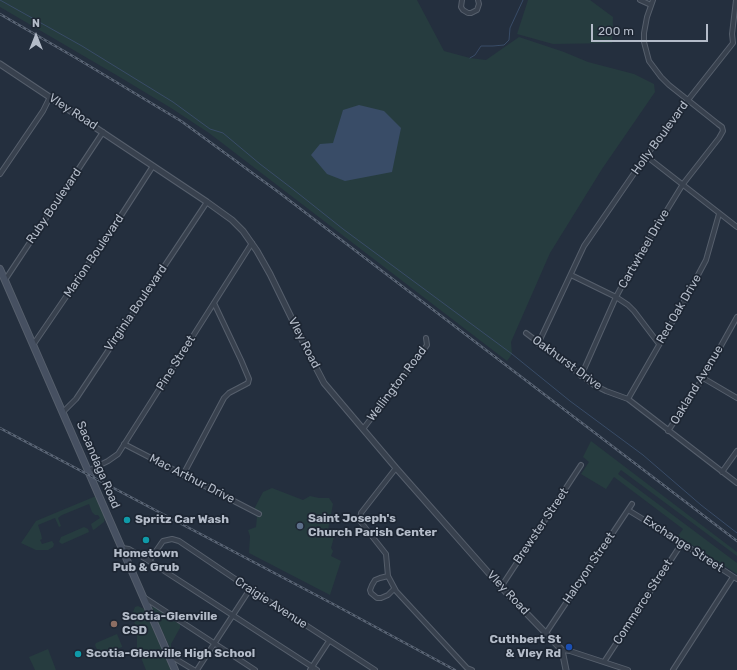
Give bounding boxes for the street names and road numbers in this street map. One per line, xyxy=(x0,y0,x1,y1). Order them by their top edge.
street label: Vley Road xyxy=(46,91,100,133)
street label: Holly Boulevard xyxy=(629,99,691,177)
street label: Ruby Boulevard xyxy=(24,166,84,246)
street label: Cartwheel Drive xyxy=(616,207,672,291)
street label: Marion Boulevard xyxy=(61,212,127,300)
street label: Virginia Boulevard xyxy=(102,262,170,354)
street label: Red Oak Drive xyxy=(653,272,705,346)
street label: Vley Road xyxy=(285,315,323,371)
street label: Pine Street xyxy=(153,333,199,393)
street label: Oakhurst Drive xyxy=(529,333,605,393)
street label: Oakland Avenue xyxy=(668,343,726,427)
street label: Wellington Road xyxy=(364,344,430,424)
street label: Sacandaga Road xyxy=(73,419,123,511)
street label: Mac Arthur Drive xyxy=(147,451,237,507)
street label: Brewster Street xyxy=(510,485,572,567)
street label: Exchange Street xyxy=(640,513,726,575)
street label: Halcyon Street xyxy=(560,530,618,606)
street label: Commerce Street xyxy=(610,557,676,647)
street label: Vley Road xyxy=(484,568,532,618)
street label: Craigie Avenue xyxy=(232,574,310,632)

